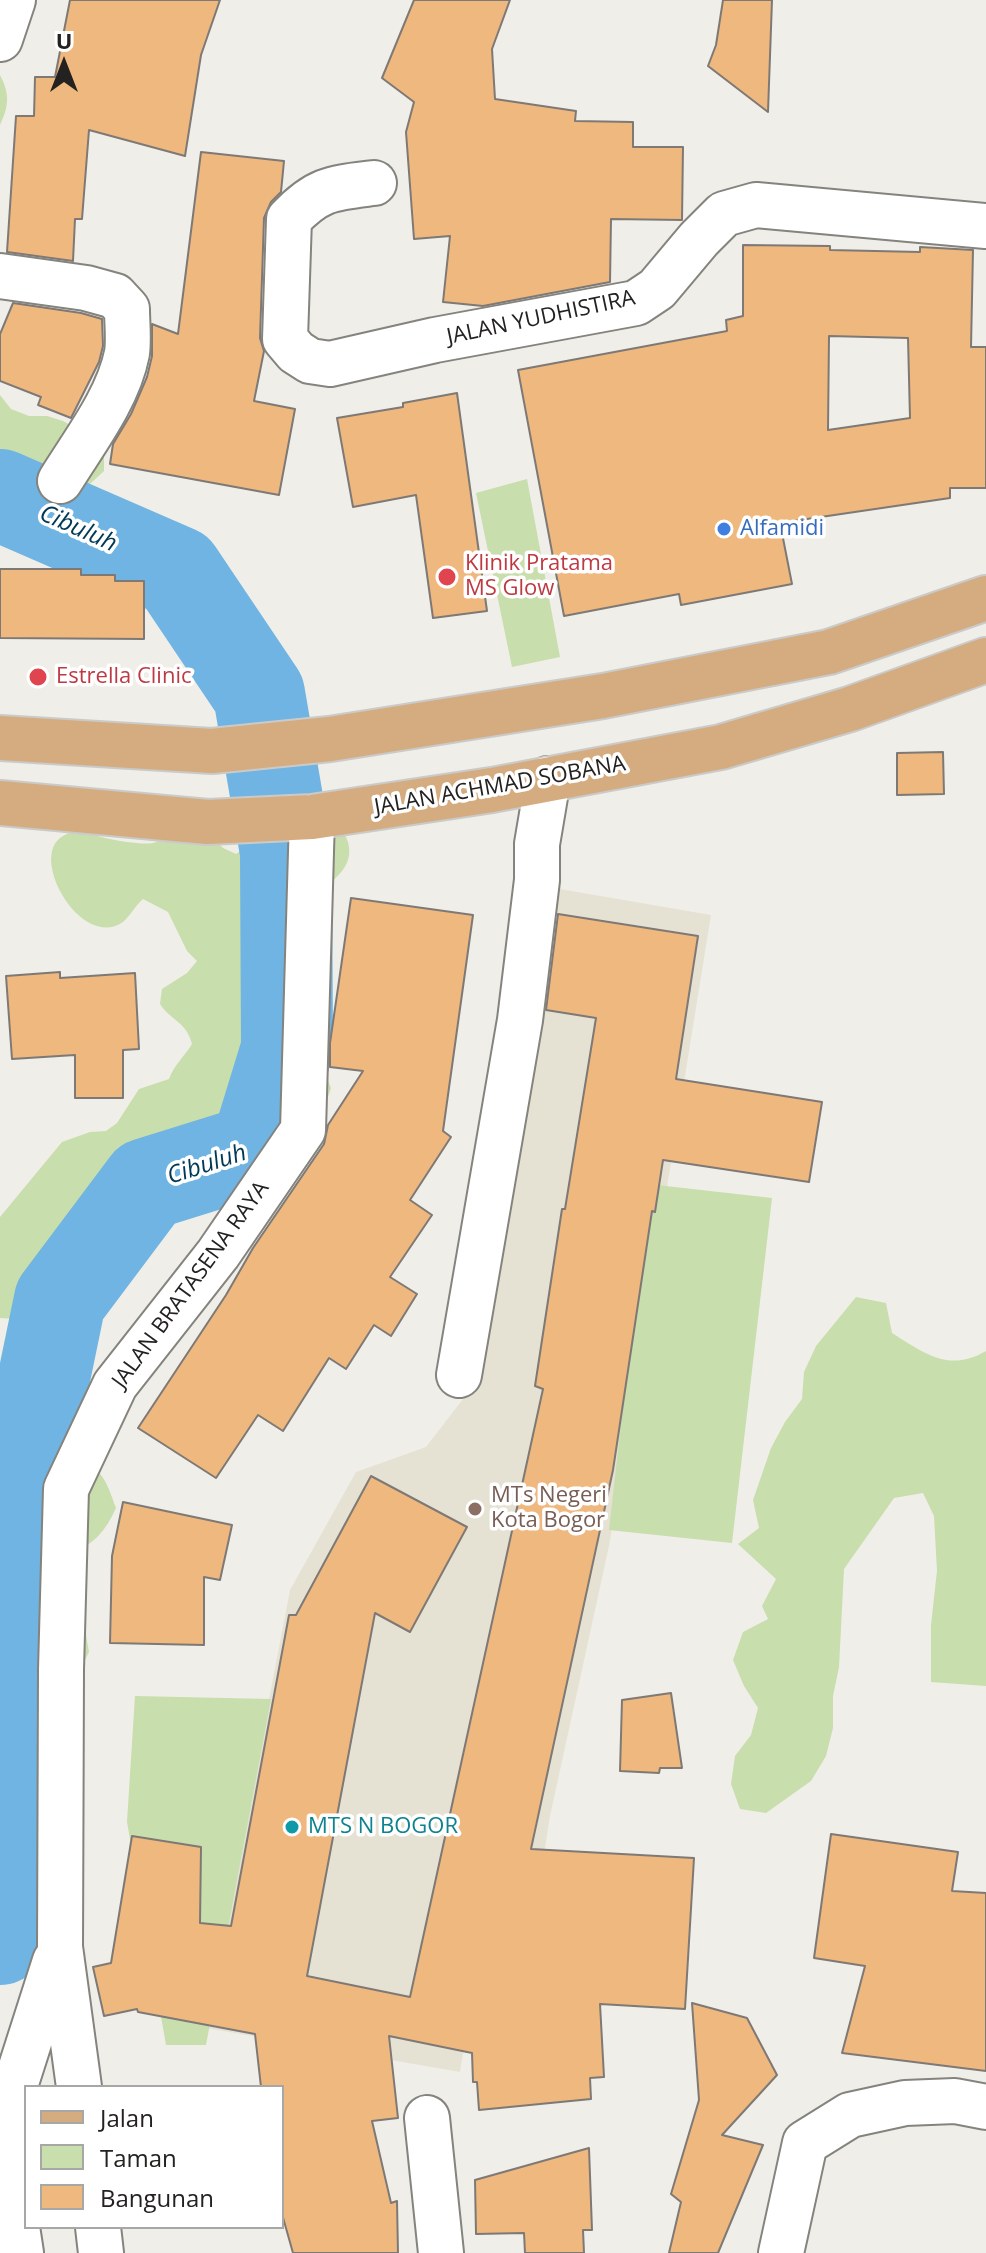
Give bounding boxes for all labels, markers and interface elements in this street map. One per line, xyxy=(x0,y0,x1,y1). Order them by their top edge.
north arrow xyxy=(24,24,104,104)
text: U xyxy=(56,25,72,55)
street label: JALAN YUDHISTIRA xyxy=(444,285,638,351)
water label: Cibuluh xyxy=(35,499,121,559)
place label: Alfamidi xyxy=(740,516,824,542)
marker: Alfamidi xyxy=(715,520,733,538)
place label: Klinik Pratama MS Glow xyxy=(465,551,613,602)
marker: Klinik Pratama MS Glow xyxy=(436,566,458,588)
place label: Estrella Clinic xyxy=(56,664,191,690)
marker: Estrella Clinic xyxy=(27,666,49,688)
street label: JALAN ACHMAD SOBANA xyxy=(372,751,628,821)
water label: Cibuluh xyxy=(164,1139,250,1191)
street label: JALAN BRATASENA RAYA xyxy=(107,1176,275,1394)
place label: MTs Negeri Kota Bogor xyxy=(491,1483,607,1534)
marker: MTs Negeri Kota Bogor xyxy=(466,1500,484,1518)
place label: MTS N BOGOR xyxy=(308,1814,458,1840)
marker: MTS N BOGOR xyxy=(283,1818,301,1836)
legend xyxy=(24,2085,284,2229)
text: Jalan xyxy=(100,2101,154,2134)
text: Taman xyxy=(100,2141,177,2174)
text: Bangunan xyxy=(100,2181,214,2214)

